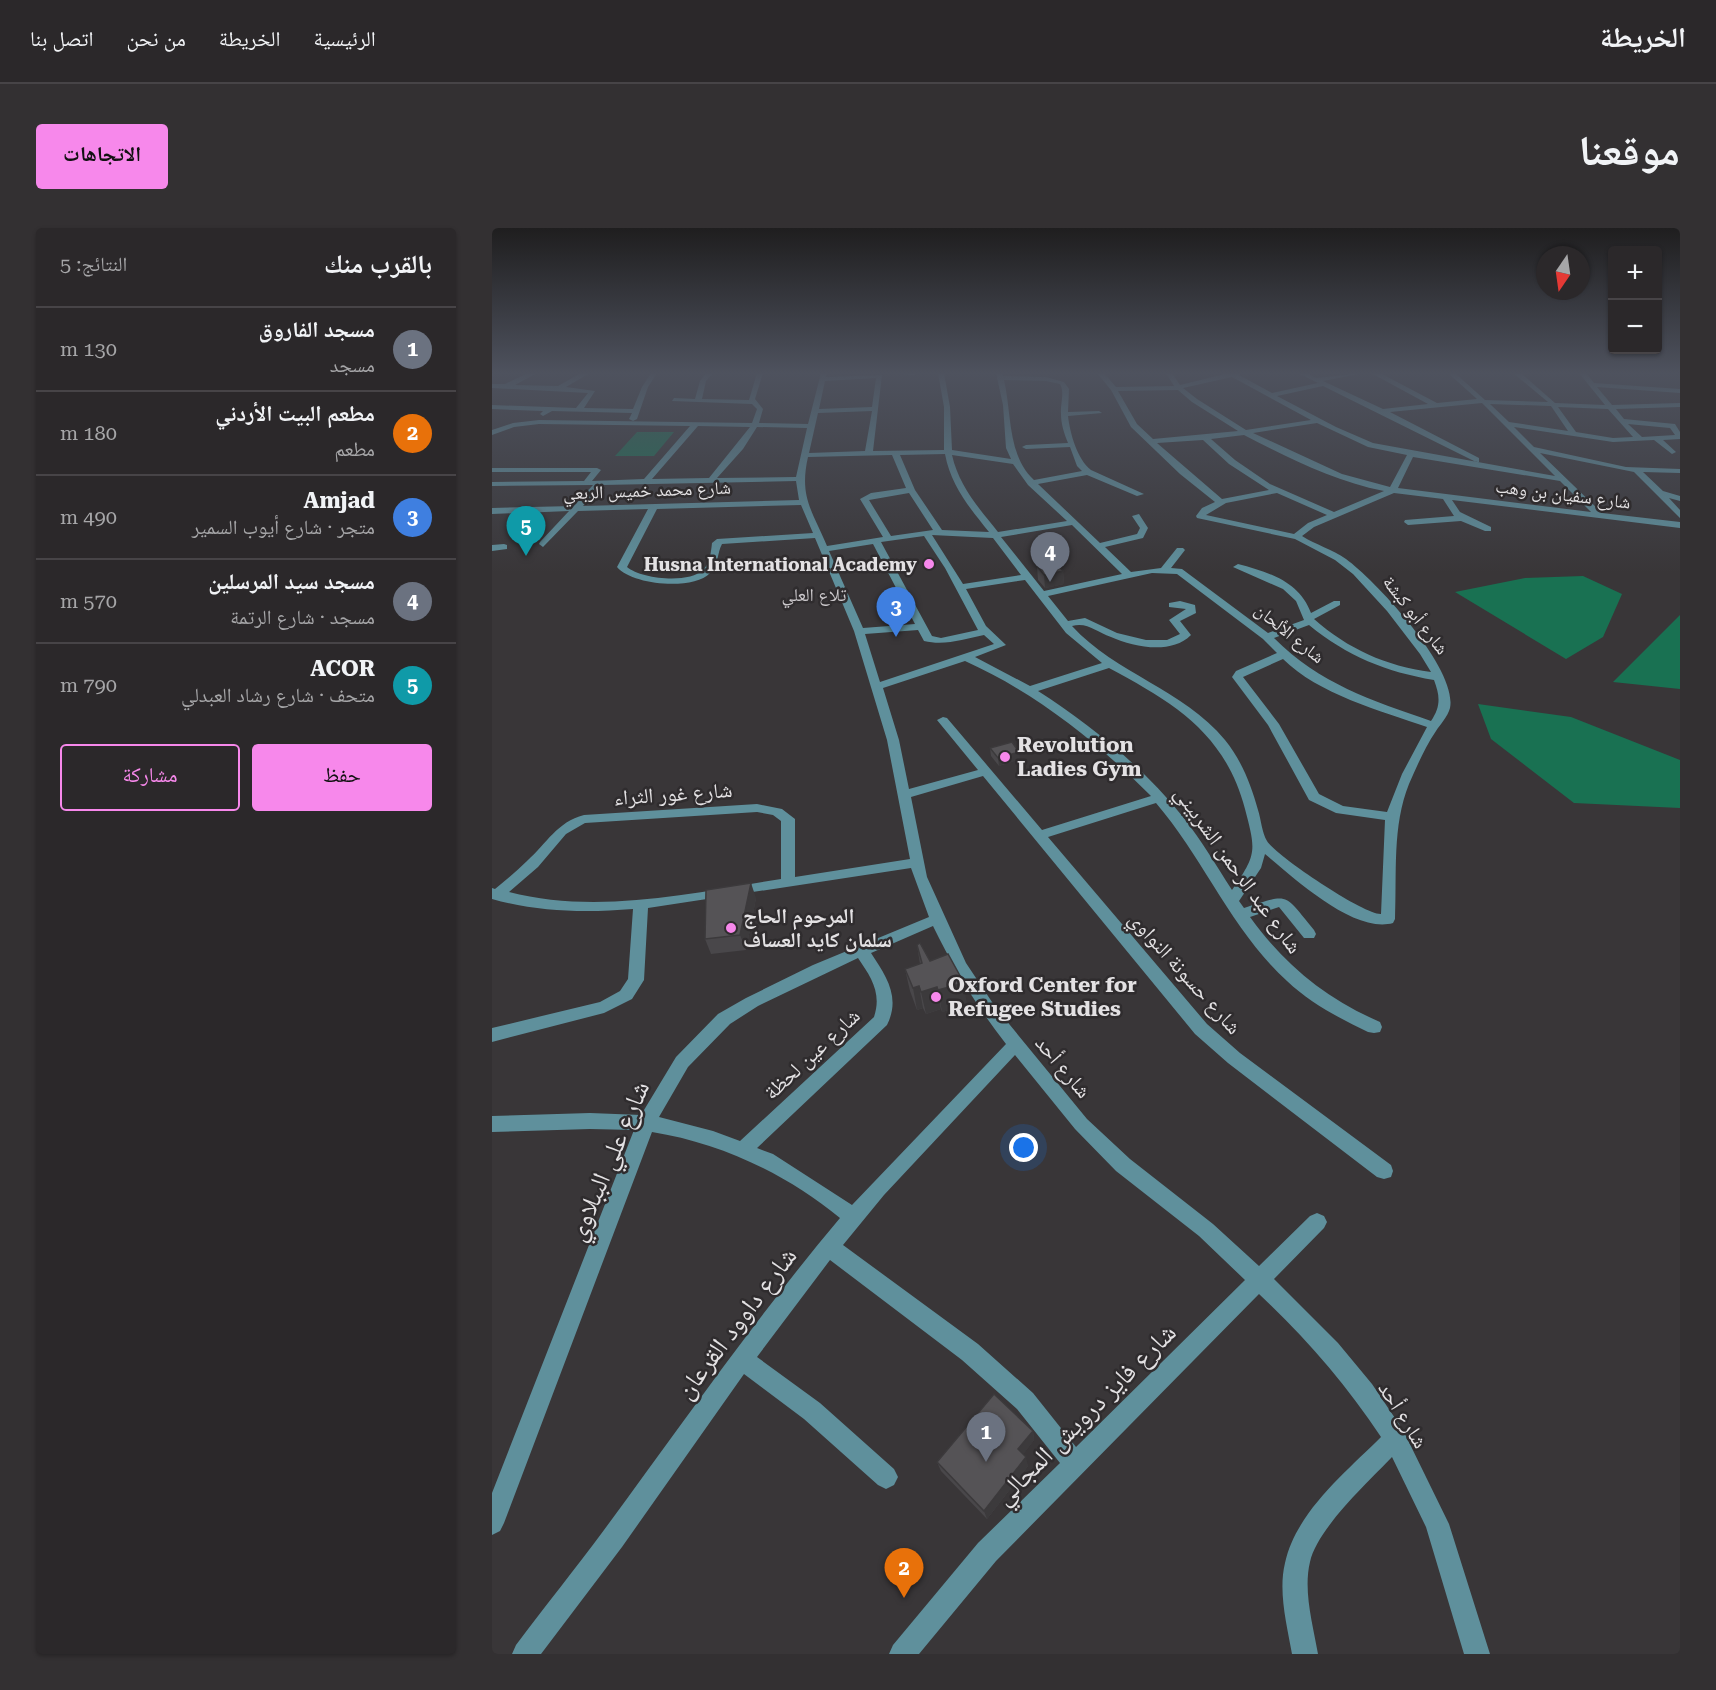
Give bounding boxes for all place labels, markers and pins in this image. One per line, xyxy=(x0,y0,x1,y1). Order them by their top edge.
pin: 5 xyxy=(507,506,546,556)
pin: 4 xyxy=(1030,532,1070,582)
place label: Husna International Academy xyxy=(644,554,917,575)
marker: Husna International Academy xyxy=(922,557,936,571)
pin: 3 xyxy=(876,588,916,637)
place label: Revolution Ladies Gym xyxy=(1017,733,1142,781)
marker: Revolution Ladies Gym xyxy=(998,750,1012,764)
place label: المرحوم الحاج سلمان كايد العساف xyxy=(743,904,892,952)
marker: المرحوم الحاج سلمان كايد العساف xyxy=(724,921,738,935)
place label: Oxford Center for Refugee Studies xyxy=(948,973,1137,1021)
marker: Oxford Center for Refugee Studies xyxy=(929,990,943,1004)
pin: 1 xyxy=(966,1412,1006,1462)
pin: 2 xyxy=(884,1548,924,1598)

